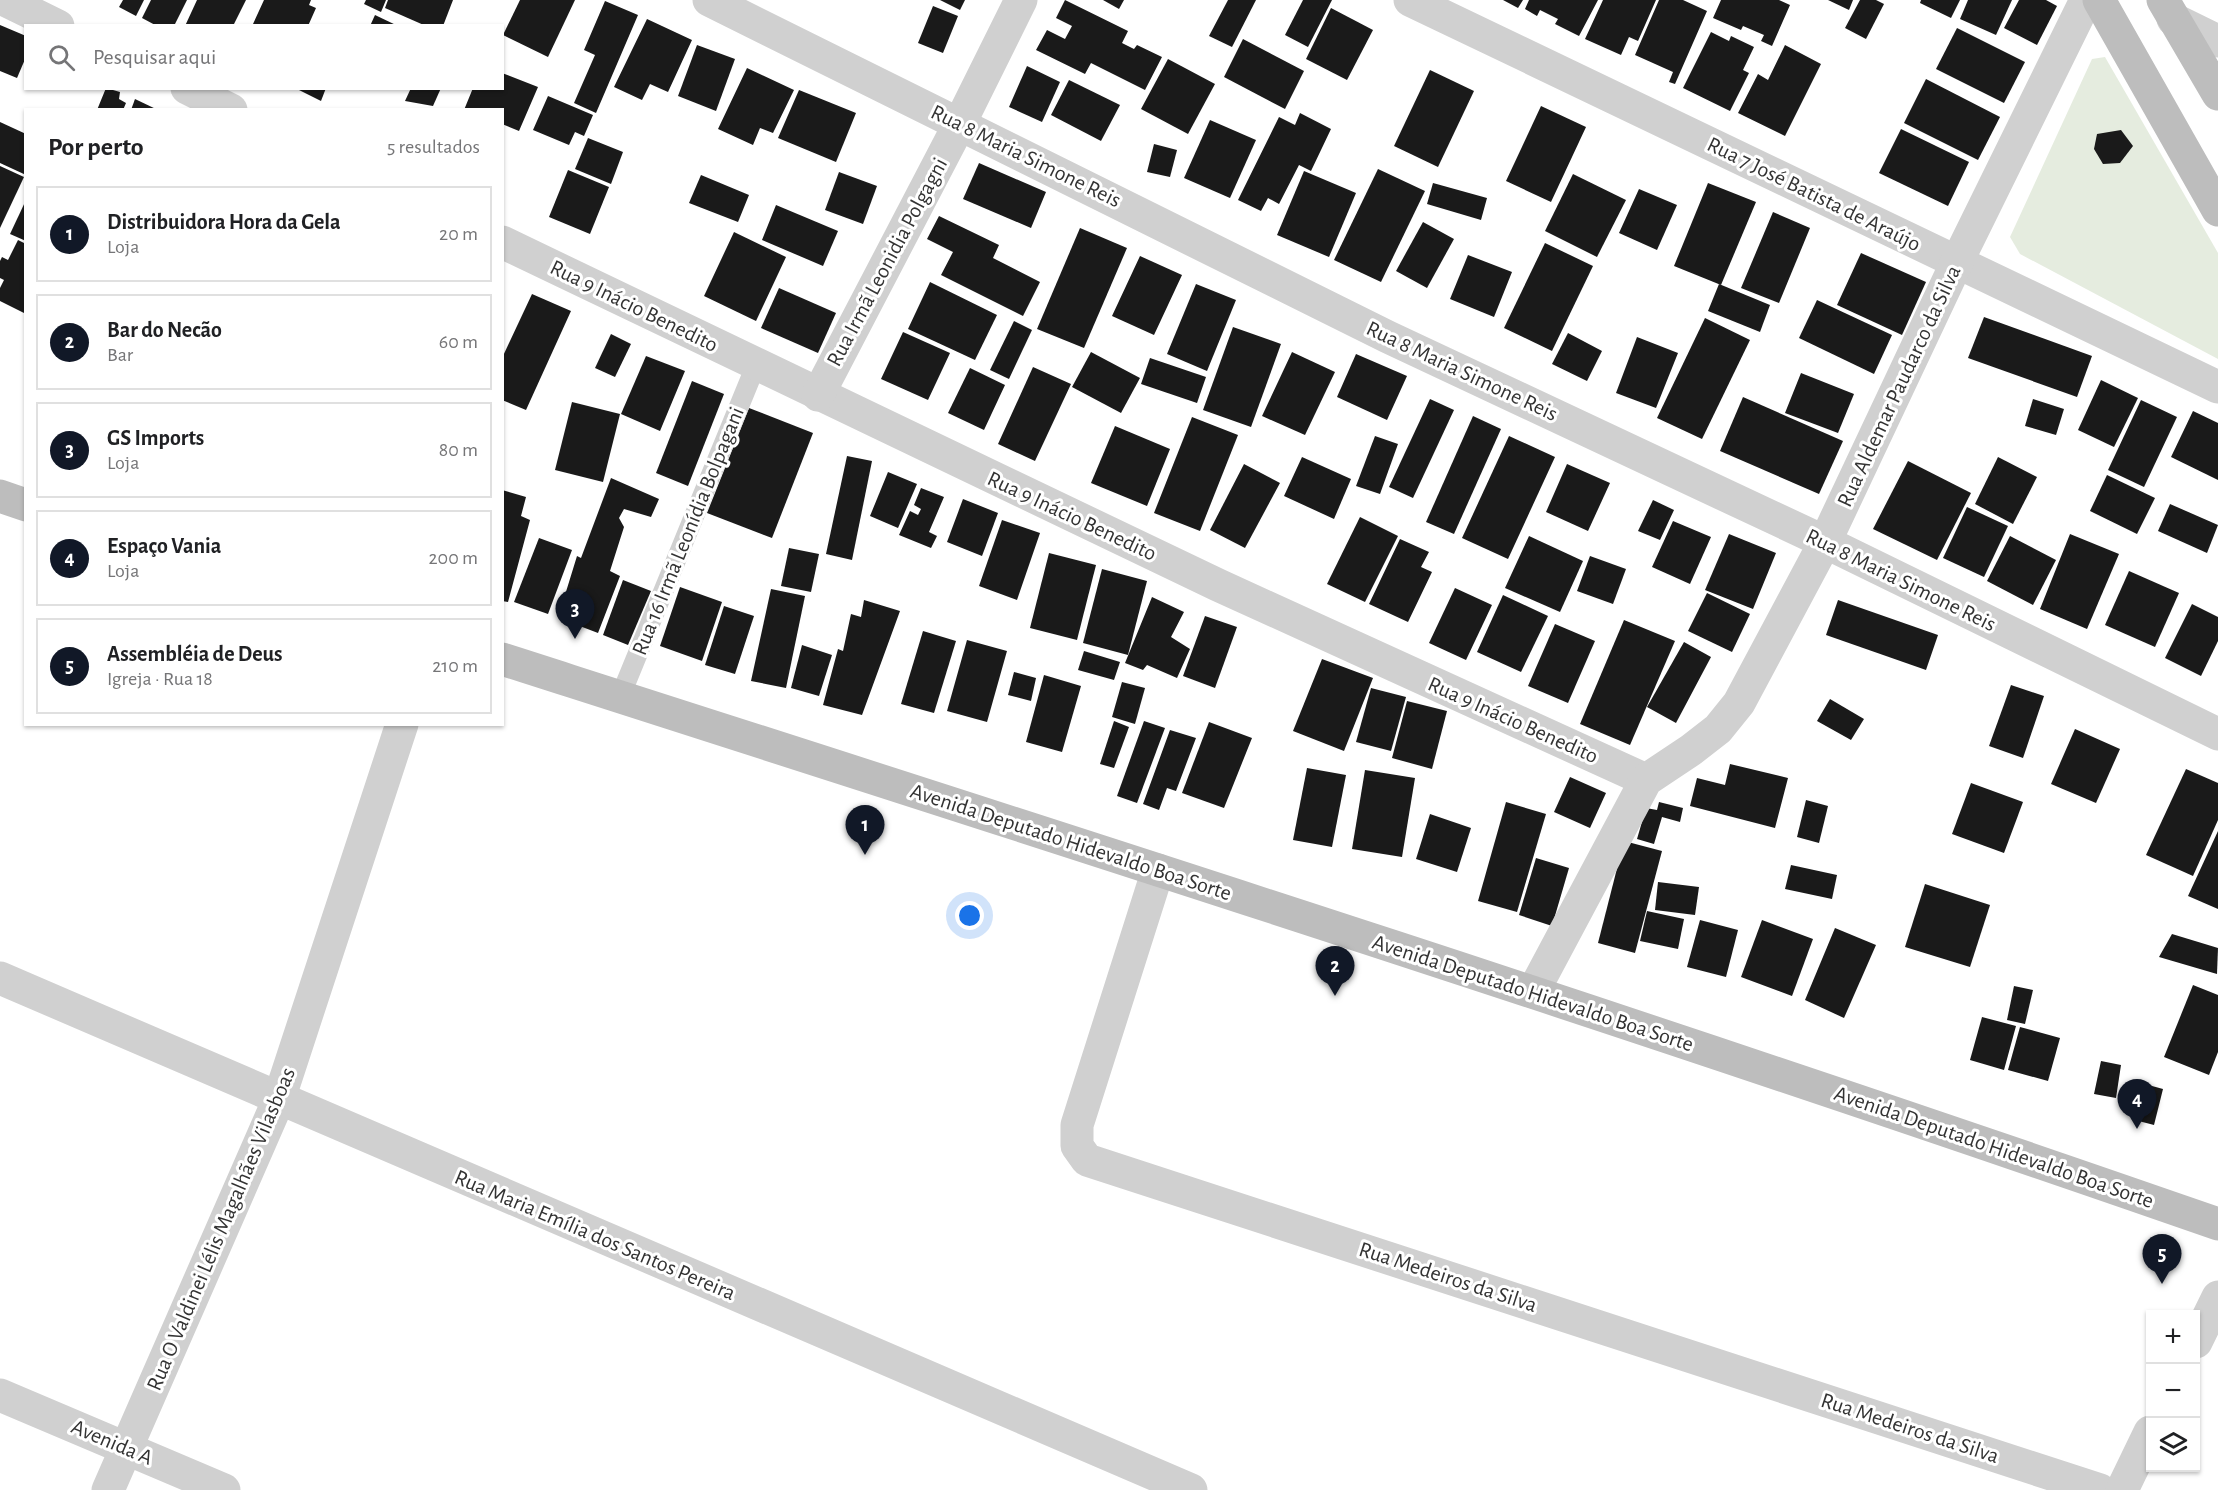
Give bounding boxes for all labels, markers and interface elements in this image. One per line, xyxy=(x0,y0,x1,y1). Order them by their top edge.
search box xyxy=(24,24,504,90)
icon: search xyxy=(45,41,78,74)
text: Pesquisar aqui xyxy=(93,46,216,68)
street label: Rua 8 Maria Simone Reis xyxy=(928,100,1124,212)
street label: Rua 7 José Batista de Araújo xyxy=(1704,133,1924,255)
text: Por perto xyxy=(48,134,144,160)
text: 5 resultados xyxy=(387,137,480,157)
street label: Rua Irmã Leonidia Polgagni xyxy=(823,154,951,370)
text: Distribuidora Hora da Gela xyxy=(107,211,341,233)
text: 1 xyxy=(66,224,73,244)
text: 20 m xyxy=(439,224,478,244)
text: Loja xyxy=(107,237,139,257)
street label: Rua 9 Inácio Benedito xyxy=(547,256,721,356)
street label: Rua Aldemar Paudarco da Silva xyxy=(1833,262,1965,510)
street label: Rua 8 Maria Simone Reis xyxy=(1363,317,1561,425)
text: Bar do Necão xyxy=(107,319,222,341)
text: 2 xyxy=(65,332,74,352)
text: 60 m xyxy=(439,332,478,352)
text: Bar xyxy=(107,345,133,365)
street label: Rua 16 Irmã Leonídia Bolpagani xyxy=(628,404,748,658)
text: GS Imports xyxy=(107,427,204,449)
text: 3 xyxy=(65,440,74,460)
text: 80 m xyxy=(439,440,478,460)
text: Loja xyxy=(107,453,139,473)
street label: Rua 9 Inácio Benedito xyxy=(984,467,1160,565)
street label: Rua 8 Maria Simone Reis xyxy=(1803,524,1999,636)
text: Espaço Vania xyxy=(107,535,221,557)
text: 4 xyxy=(64,548,75,568)
text: 200 m xyxy=(428,548,478,568)
text: Loja xyxy=(107,561,139,581)
pin: 3 xyxy=(556,590,594,639)
text: Assembléia de Deus xyxy=(107,643,282,665)
text: 5 xyxy=(65,656,74,676)
text: 210 m xyxy=(432,656,478,676)
text: Igreja · Rua 18 xyxy=(107,669,213,689)
street label: Rua 9 Inácio Benedito xyxy=(1425,673,1601,767)
street label: Avenida Deputado Hidevaldo Boa Sorte xyxy=(908,780,1234,904)
pin: 1 xyxy=(846,806,884,855)
your location xyxy=(955,901,984,930)
street label: Avenida Deputado Hidevaldo Boa Sorte xyxy=(1370,931,1696,1055)
pin: 2 xyxy=(1316,946,1354,996)
street label: Rua O Valdinei Lélis Magalhães Vilasboas xyxy=(143,1064,299,1394)
pin: 4 xyxy=(2118,1080,2156,1129)
street label: Avenida Deputado Hidevaldo Boa Sorte xyxy=(1832,1082,2156,1212)
street label: Rua Maria Emília dos Santos Pereira xyxy=(451,1166,739,1304)
pin: 5 xyxy=(2142,1234,2182,1284)
street label: Rua Medeiros da Silva xyxy=(1356,1238,1540,1316)
map controls xyxy=(2146,1310,2200,1472)
button: + xyxy=(2146,1310,2200,1364)
button: − xyxy=(2146,1364,2200,1418)
street label: Rua Medeiros da Silva xyxy=(1818,1389,2002,1467)
street label: Avenida A xyxy=(68,1415,156,1469)
button: layers xyxy=(2146,1418,2200,1472)

